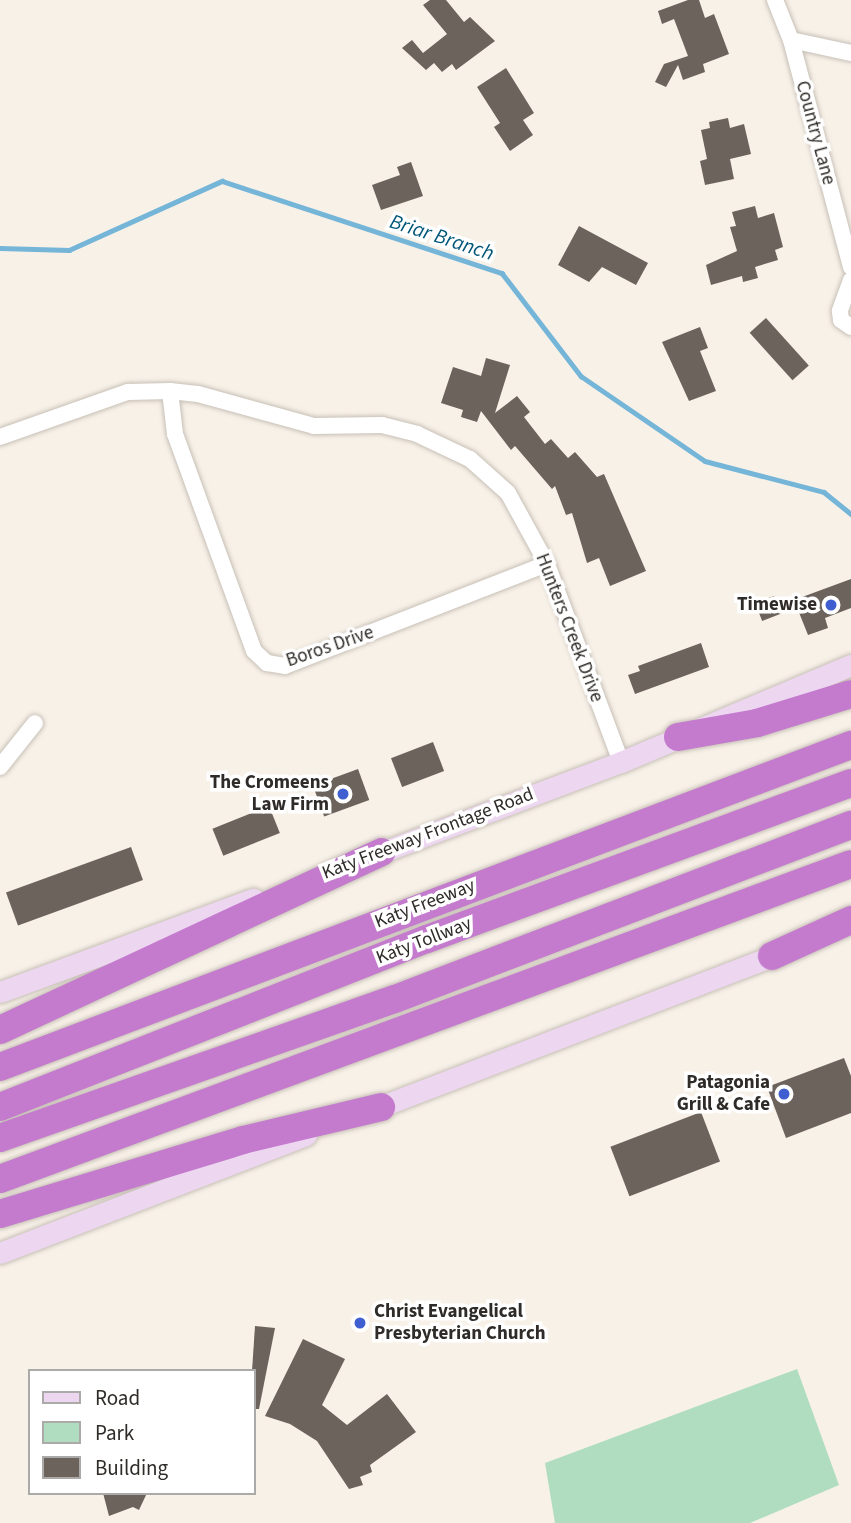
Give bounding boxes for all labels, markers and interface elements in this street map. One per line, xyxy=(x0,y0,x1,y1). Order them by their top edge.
street label: Country Lane xyxy=(790,79,840,187)
water label: Briar Branch xyxy=(387,208,497,266)
street label: Hunters Creek Drive xyxy=(530,550,608,706)
place label: Timewise xyxy=(737,594,817,616)
marker: Timewise xyxy=(823,597,839,613)
street label: Boros Drive xyxy=(283,621,377,673)
place label: The Cromeens Law Firm xyxy=(210,772,329,816)
street label: Katy Freeway Frontage Road xyxy=(319,783,537,885)
marker: The Cromeens Law Firm xyxy=(335,786,351,802)
street label: Katy Freeway xyxy=(372,874,478,934)
street label: Katy Tollway xyxy=(373,912,475,970)
place label: Patagonia Grill & Cafe xyxy=(677,1072,770,1116)
marker: Patagonia Grill & Cafe xyxy=(776,1086,792,1102)
place label: Christ Evangelical Presbyterian Church xyxy=(374,1301,546,1345)
marker: Christ Evangelical Presbyterian Church xyxy=(352,1315,368,1331)
legend xyxy=(28,1369,256,1495)
text: Road xyxy=(95,1383,140,1413)
text: Park xyxy=(95,1418,134,1448)
text: Building xyxy=(95,1453,168,1483)

